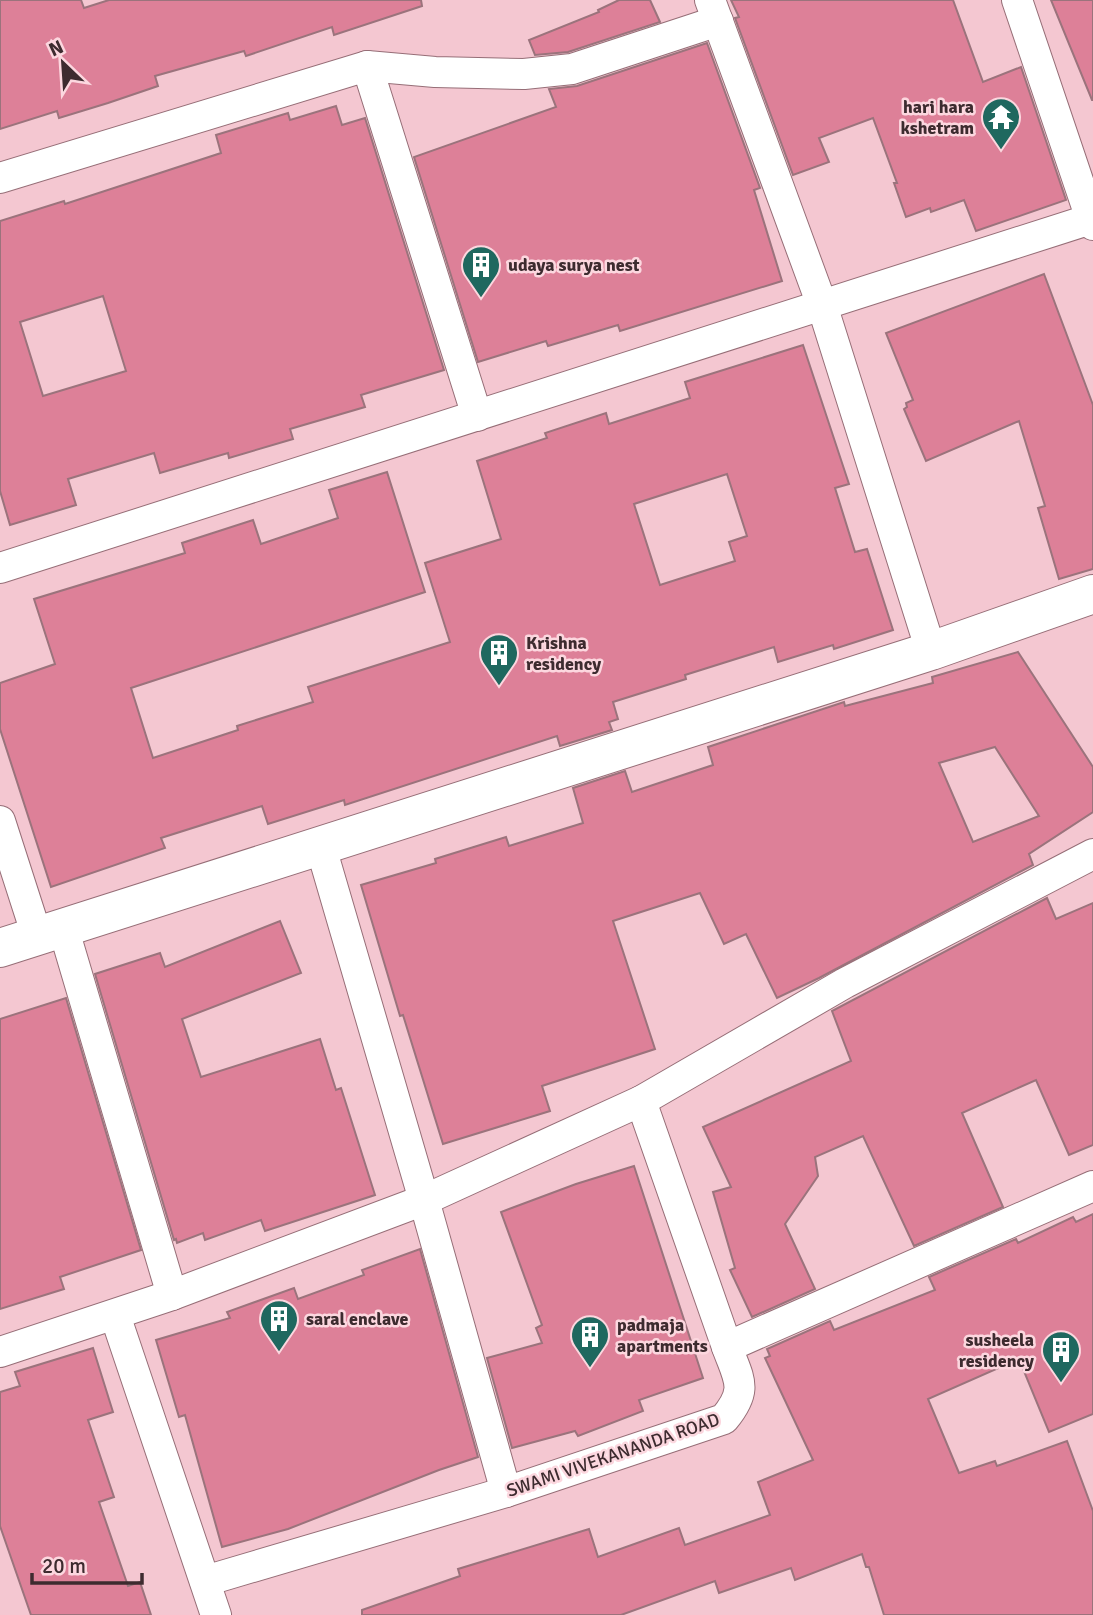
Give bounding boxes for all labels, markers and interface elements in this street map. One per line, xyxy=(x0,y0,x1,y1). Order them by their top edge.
north arrow xyxy=(28,28,98,98)
text: N xyxy=(45,35,67,62)
place label: hari hara kshetram xyxy=(900,96,974,139)
temple icon: hari hara kshetram xyxy=(980,96,1022,151)
building icon: udaya surya nest xyxy=(460,244,502,299)
place label: udaya surya nest xyxy=(508,254,640,276)
building icon: Krishna residency xyxy=(478,632,520,687)
place label: Krishna residency xyxy=(526,632,601,675)
building icon: saral enclave xyxy=(258,1298,300,1353)
place label: saral enclave xyxy=(306,1308,408,1330)
building icon: padmaja apartments xyxy=(569,1314,611,1369)
place label: padmaja apartments xyxy=(617,1314,708,1357)
place label: susheela residency xyxy=(959,1329,1034,1372)
building icon: susheela residency xyxy=(1040,1329,1082,1384)
street label: SWAMI VIVEKANANDA ROAD xyxy=(504,1408,722,1502)
scale bar xyxy=(32,1542,142,1586)
text: 20 m xyxy=(42,1553,86,1579)

